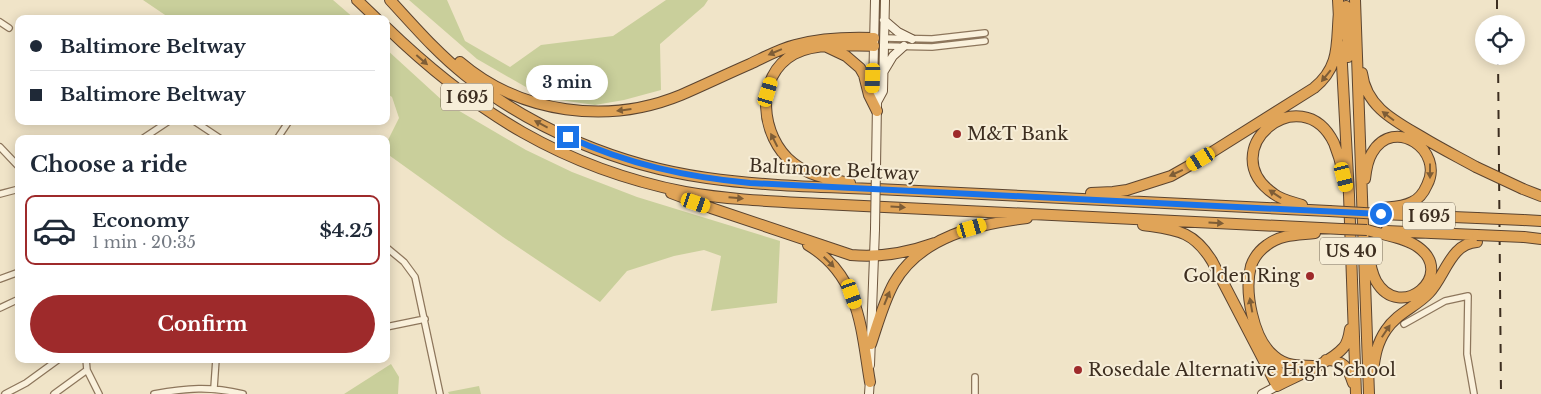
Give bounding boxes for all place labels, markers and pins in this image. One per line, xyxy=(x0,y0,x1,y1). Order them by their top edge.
place label: M&T Bank xyxy=(967,123,1068,145)
marker: M&T Bank xyxy=(951,128,963,140)
place label: Golden Ring xyxy=(1183,265,1300,287)
marker: Golden Ring xyxy=(1304,270,1316,282)
place label: Rosedale Alternative High School xyxy=(1088,359,1396,381)
marker: Rosedale Alternative High School xyxy=(1072,364,1084,376)

